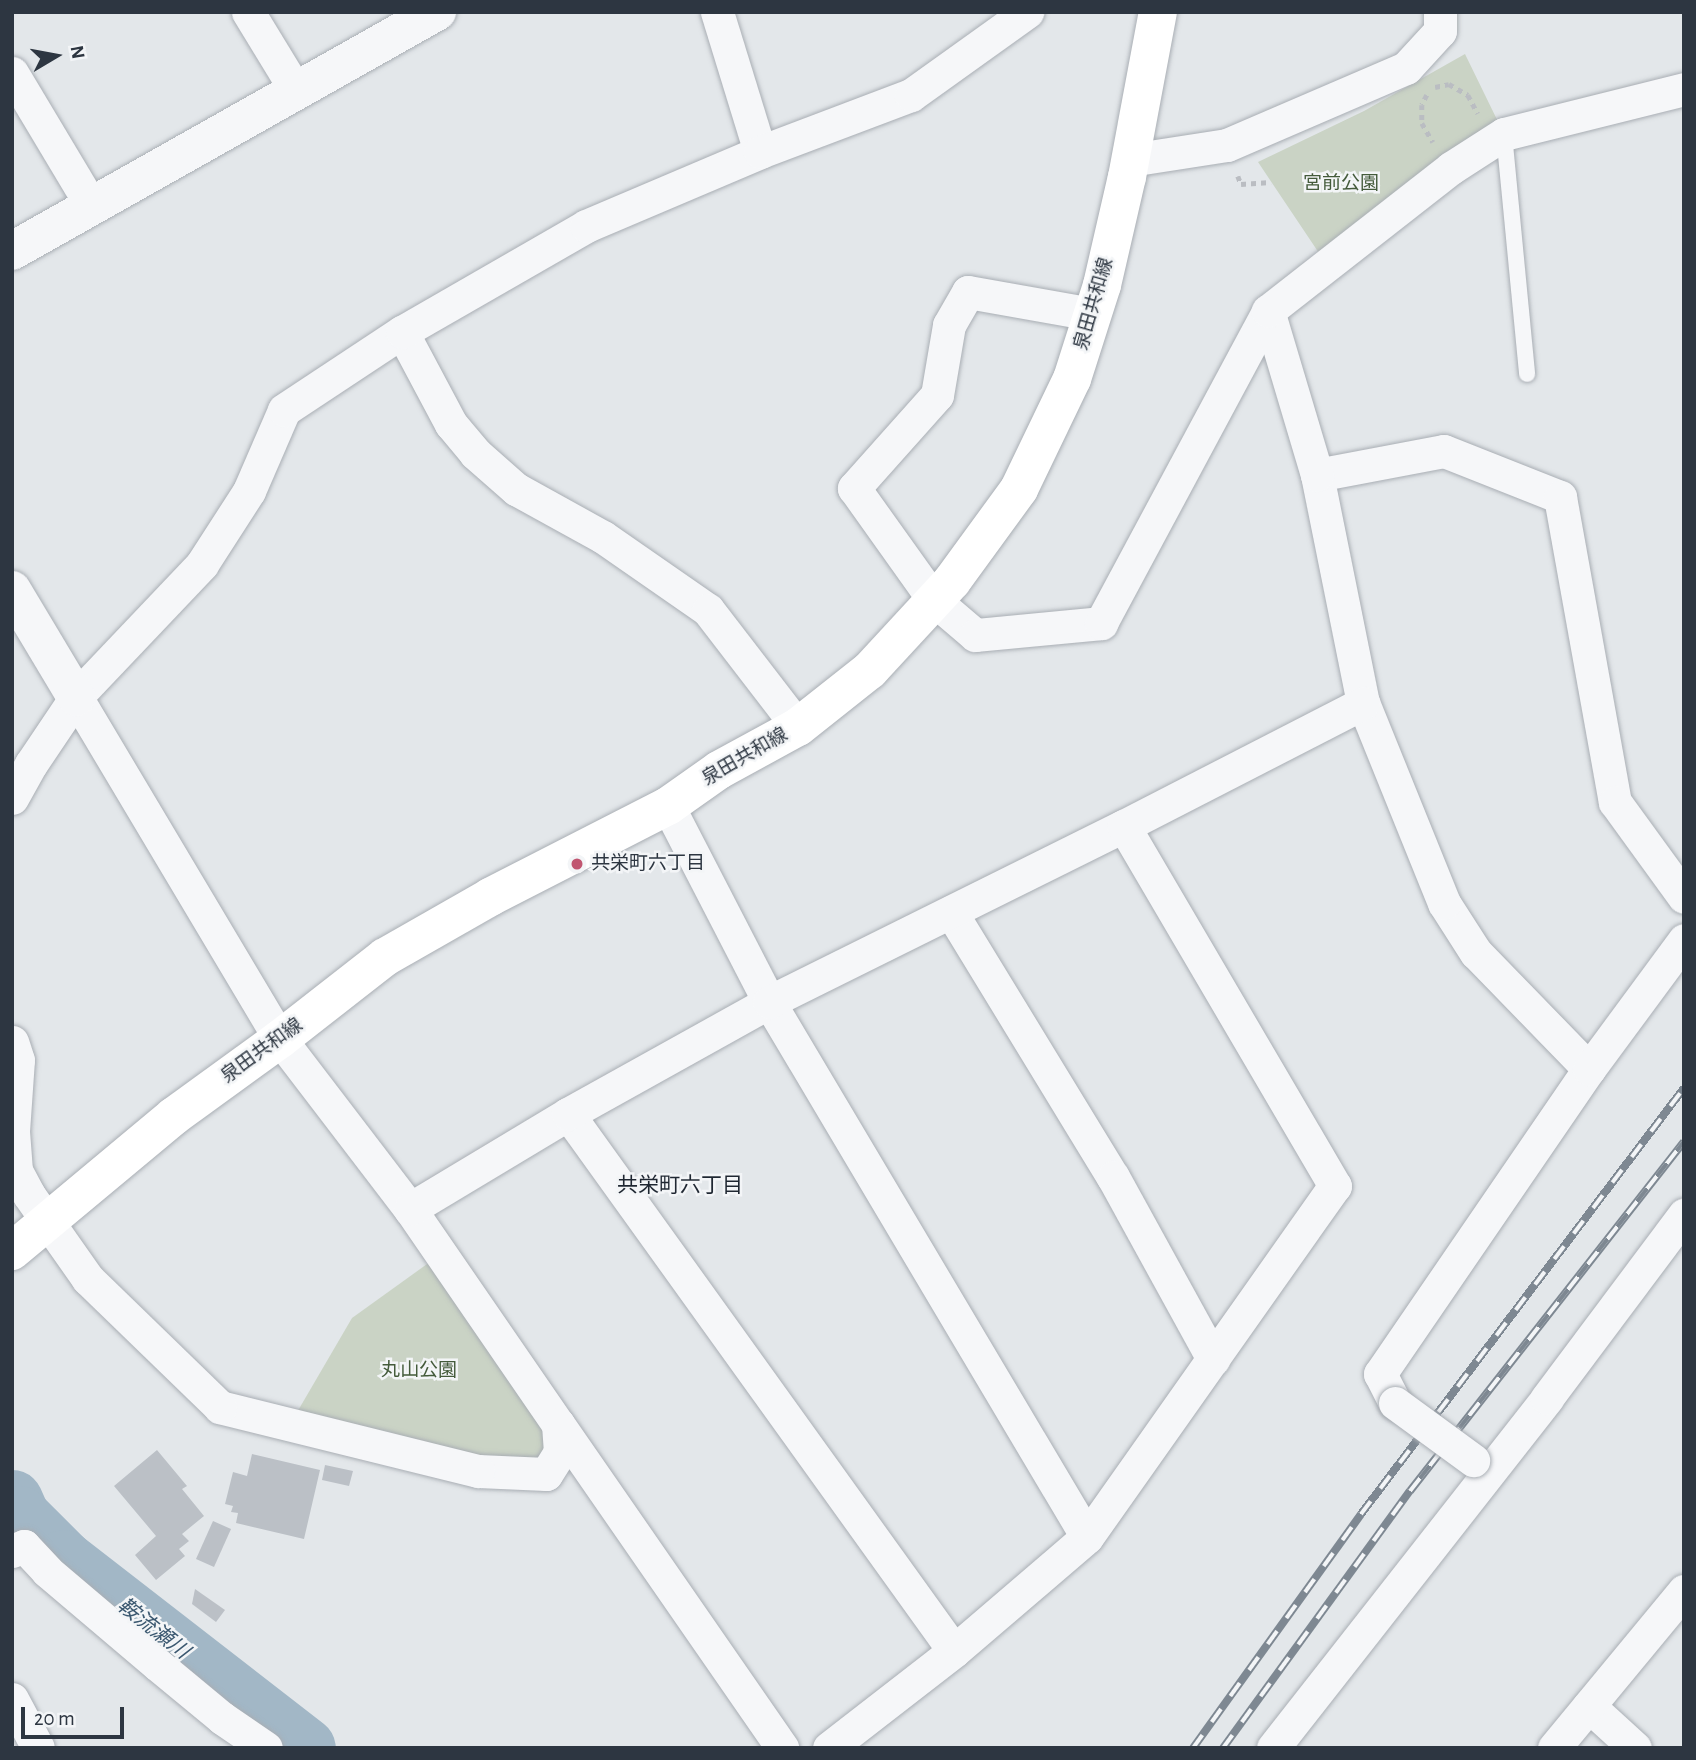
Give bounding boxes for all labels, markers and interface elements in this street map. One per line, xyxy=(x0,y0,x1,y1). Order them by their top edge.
north arrow xyxy=(21,21,91,91)
text: N xyxy=(67,44,88,60)
park label: 宮前公園 xyxy=(1303,173,1379,195)
street label: 泉田共和線 xyxy=(1070,255,1118,353)
street label: 泉田共和線 xyxy=(698,723,792,791)
place label: 共栄町六丁目 xyxy=(591,853,705,875)
marker: 共栄町六丁目 xyxy=(569,856,585,872)
street label: 泉田共和線 xyxy=(217,1014,307,1088)
district label: 共栄町六丁目 xyxy=(617,1173,743,1199)
park label: 丸山公園 xyxy=(381,1360,457,1382)
water label: 鞍流瀬川 xyxy=(112,1593,194,1665)
scale bar xyxy=(24,1694,128,1738)
text: 20 m xyxy=(34,1708,75,1729)

